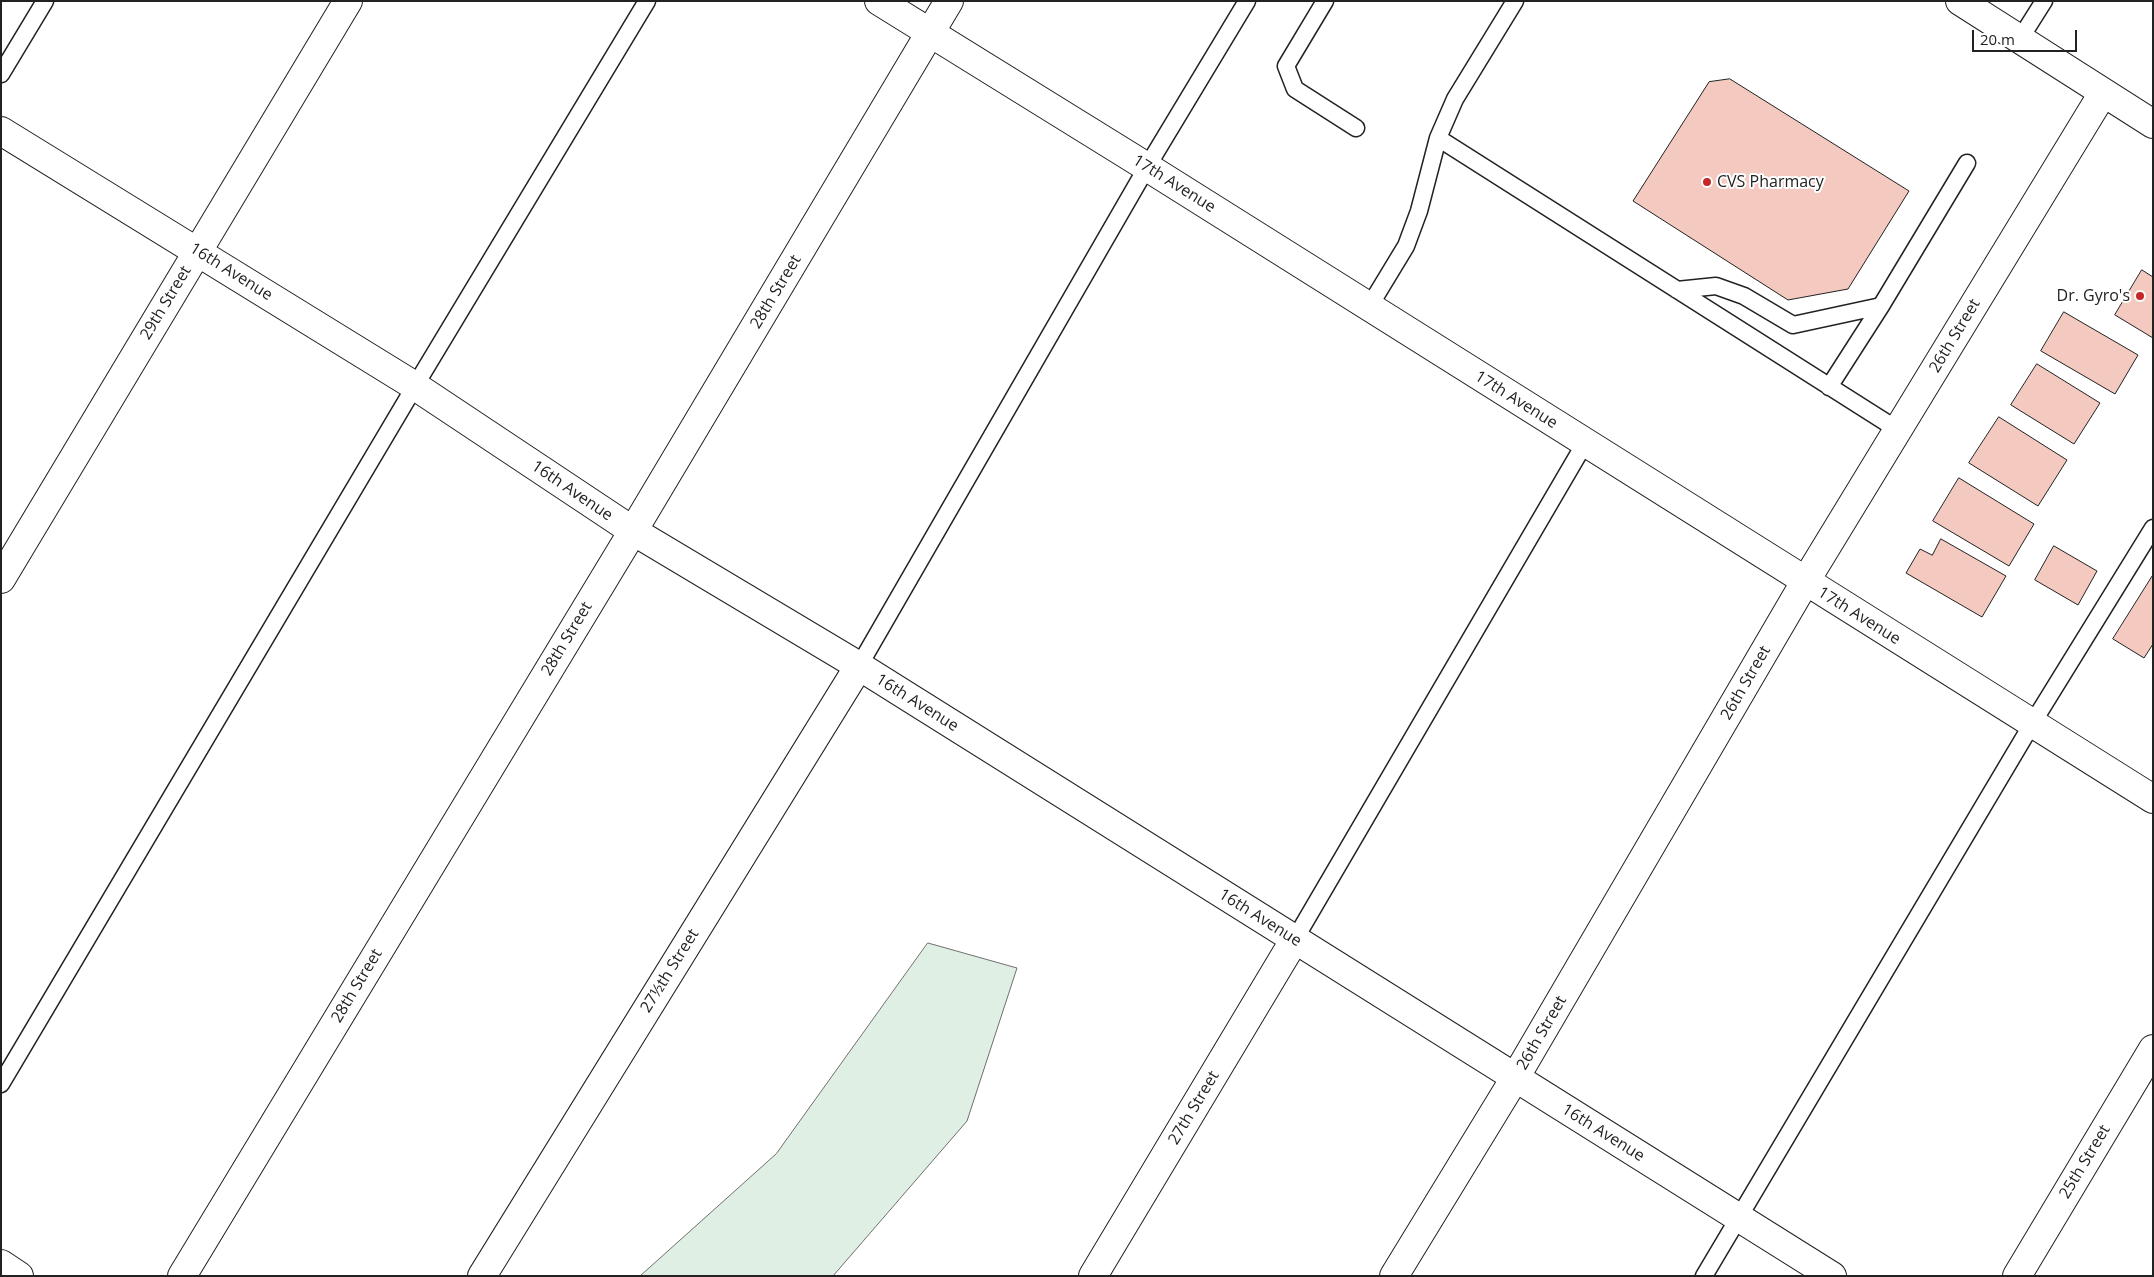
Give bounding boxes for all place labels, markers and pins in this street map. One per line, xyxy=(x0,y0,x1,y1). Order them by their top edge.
place label: CVS Pharmacy xyxy=(1717,172,1824,192)
marker: CVS Pharmacy xyxy=(1701,176,1713,188)
place label: Dr. Gyro's xyxy=(2057,286,2130,306)
marker: Dr. Gyro's xyxy=(2134,290,2146,302)

